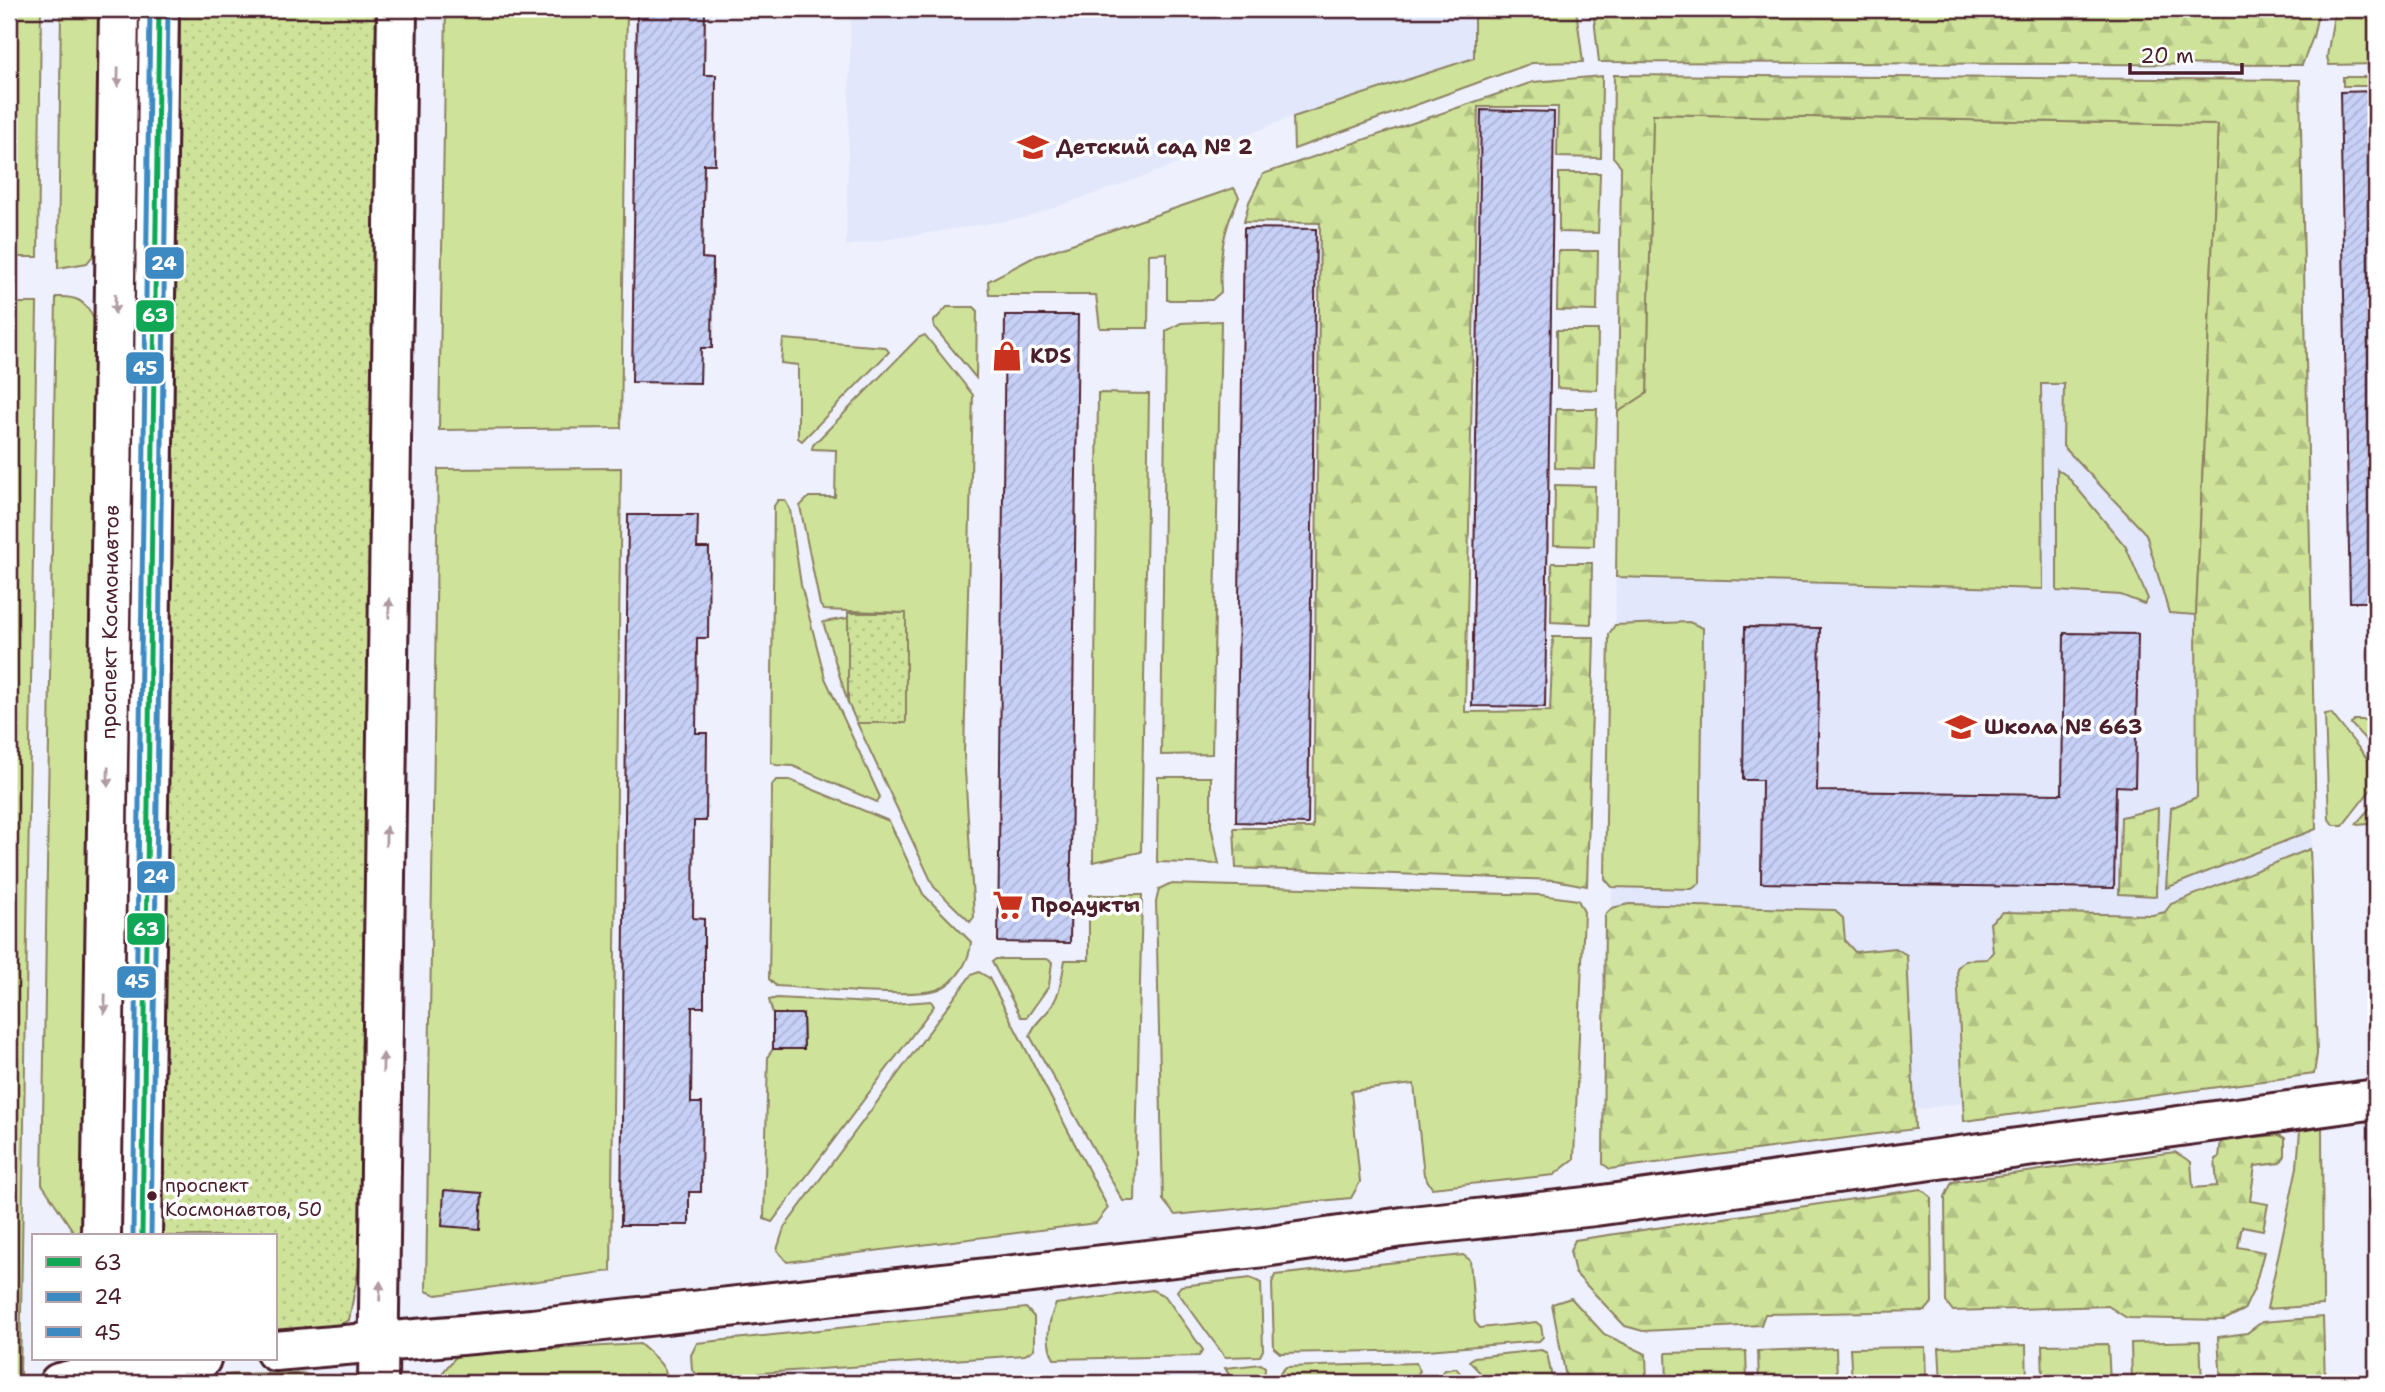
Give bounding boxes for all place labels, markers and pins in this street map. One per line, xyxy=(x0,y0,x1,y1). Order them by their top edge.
school or university icon: Детский сад № 2 xyxy=(1016,130,1050,164)
place label: Детский сад № 2 xyxy=(1056,133,1253,161)
shop icon: KDS xyxy=(990,339,1024,373)
place label: KDS xyxy=(1030,342,1071,370)
school or university icon: Школа № 663 xyxy=(1944,710,1978,744)
place label: Школа № 663 xyxy=(1984,713,2142,741)
supermarket icon: Продукты xyxy=(991,888,1025,922)
place label: Продукты xyxy=(1031,891,1140,919)
place label: проспект Космонавтов, 50 xyxy=(165,1173,322,1222)
marker: проспект Космонавтов, 50 xyxy=(145,1189,159,1203)

